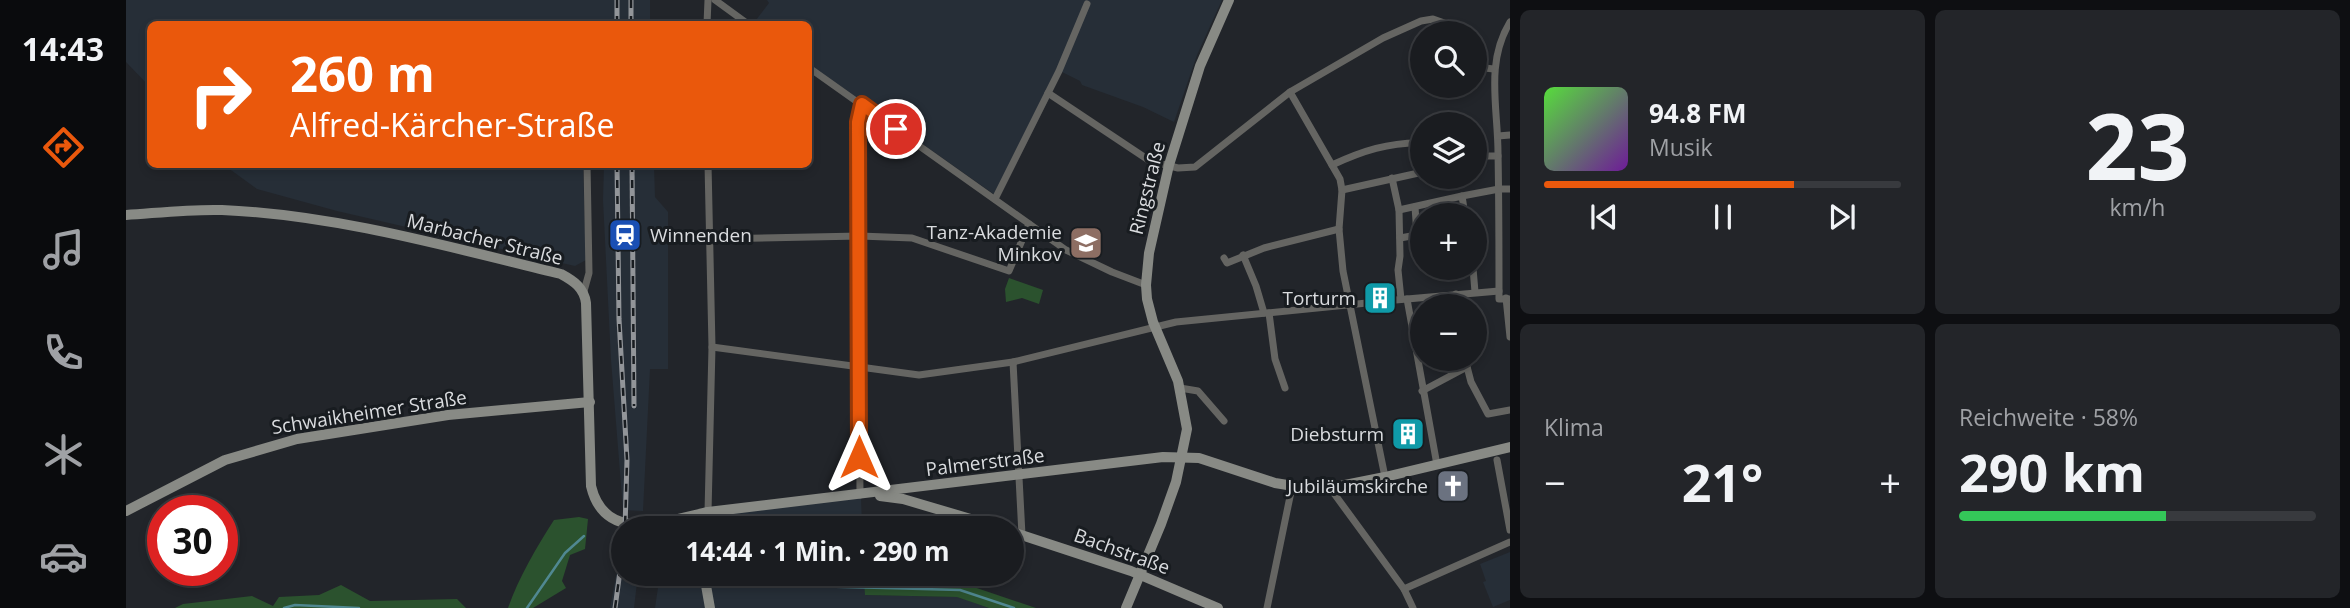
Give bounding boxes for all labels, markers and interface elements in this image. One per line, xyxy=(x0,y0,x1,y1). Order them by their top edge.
map controls xyxy=(1410,21,1487,371)
button: search xyxy=(1410,21,1487,98)
text: 14:43 xyxy=(22,27,104,70)
text: 260 m xyxy=(290,40,435,106)
icon: right xyxy=(175,49,266,140)
text: 23 xyxy=(2085,83,2190,207)
text: 94.8 FM xyxy=(1649,95,1747,131)
pin xyxy=(866,99,926,159)
text: Alfred-Kärcher-Straße xyxy=(290,103,614,146)
icon: arrive xyxy=(877,110,915,148)
button: layers xyxy=(1410,112,1487,189)
icon: directions xyxy=(39,123,88,172)
text: Musik xyxy=(1649,131,1713,163)
street label: Ringstraße xyxy=(1123,139,1171,237)
text: km/h xyxy=(2110,191,2165,223)
icon: previous xyxy=(1585,198,1623,236)
icon: pause xyxy=(1704,198,1742,236)
icon: next xyxy=(1823,198,1861,236)
button: + xyxy=(1410,203,1487,280)
street label: Marbacher Straße xyxy=(404,207,566,271)
station icon: Winnenden xyxy=(606,216,644,254)
place label: Tanz-Akademie Minkov xyxy=(926,219,1062,267)
place label: Winnenden xyxy=(650,222,752,248)
school or university icon: Tanz-Akademie Minkov xyxy=(1067,224,1105,262)
icon: music xyxy=(39,225,88,274)
building icon: Torturm xyxy=(1361,279,1399,317)
place label: Torturm xyxy=(1283,285,1356,311)
button: − xyxy=(1410,294,1487,371)
icon: phone xyxy=(39,328,88,377)
street label: Schwaikheimer Straße xyxy=(270,384,468,440)
text: Reichweite · 58% xyxy=(1959,401,2138,433)
text: Klima xyxy=(1544,411,1604,443)
building icon: Diebsturm xyxy=(1389,415,1427,453)
position arrow xyxy=(822,420,896,494)
place label: Diebsturm xyxy=(1290,421,1384,447)
icon: climate xyxy=(39,430,88,479)
text: 290 km xyxy=(1959,436,2145,507)
street label: Palmerstraße xyxy=(924,442,1046,482)
text: 21° xyxy=(1682,446,1763,517)
text: − xyxy=(1544,456,1566,508)
text: + xyxy=(1879,456,1901,508)
church icon: Jubiläumskirche xyxy=(1434,467,1472,505)
place label: Jubiläumskirche xyxy=(1285,473,1428,499)
speed limit sign: 30 xyxy=(147,495,238,586)
street label: Bachstraße xyxy=(1070,522,1174,580)
icon: car xyxy=(39,532,88,581)
text: 14:44 · 1 Min. · 290 m xyxy=(685,533,950,569)

